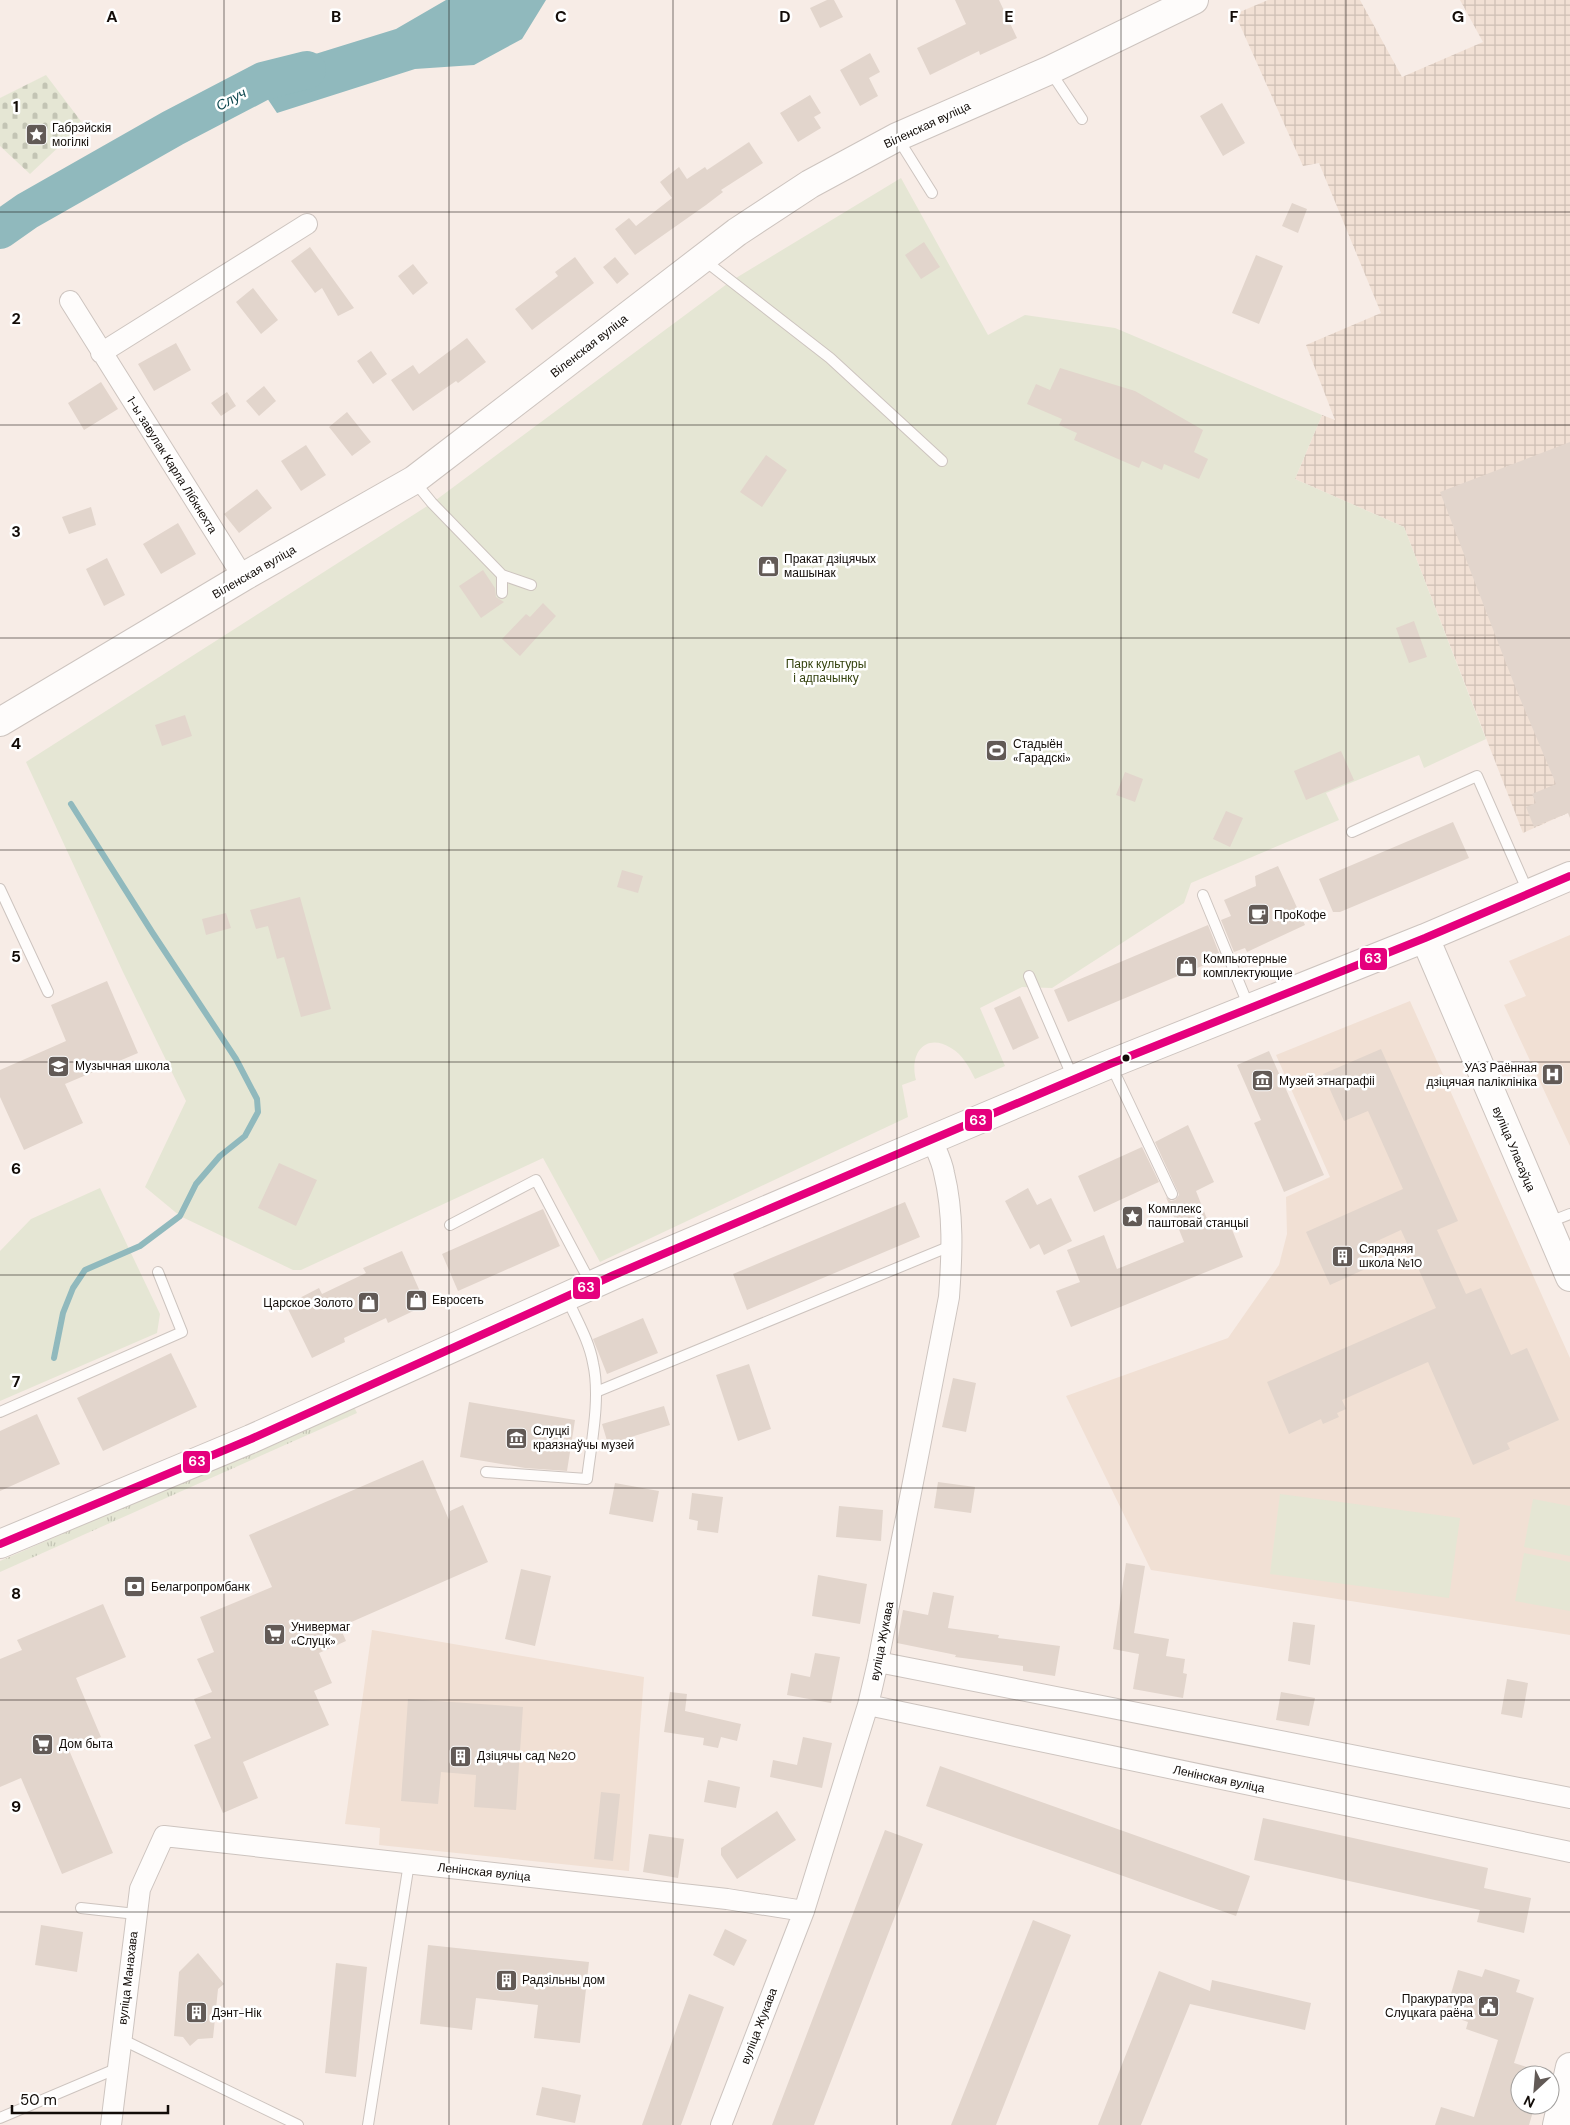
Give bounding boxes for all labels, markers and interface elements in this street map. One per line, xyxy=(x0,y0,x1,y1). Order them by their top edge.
text: A xyxy=(106,6,118,27)
text: B xyxy=(331,6,341,27)
text: C xyxy=(555,6,567,27)
text: D xyxy=(779,6,791,27)
text: E xyxy=(1004,6,1014,27)
text: F xyxy=(1230,6,1239,27)
text: G xyxy=(1452,6,1464,27)
water label: Случ xyxy=(213,84,249,114)
text: 1 xyxy=(13,96,19,117)
street label: Віленская вуліца xyxy=(881,98,973,152)
place label: Габрэйскія могілкі xyxy=(52,120,111,150)
place icon: Габрэйскія могілкі xyxy=(24,123,48,147)
text: 2 xyxy=(11,308,21,329)
street label: Віленская вуліца xyxy=(547,311,631,381)
street label: 1-ы завулак Карла Лібкнехта xyxy=(123,394,221,537)
text: 3 xyxy=(11,521,21,542)
street label: Віленская вуліца xyxy=(209,541,299,602)
place label: Пракат дзіцячых машынак xyxy=(784,551,876,581)
shop icon: Пракат дзіцячых машынак xyxy=(756,554,780,578)
park label: Парк культуры і адпачынку xyxy=(786,656,866,686)
text: 4 xyxy=(11,733,21,754)
place label: Стадыён «Гарадскі» xyxy=(1013,736,1071,766)
sports icon: Стадыён «Гарадскі» xyxy=(985,739,1009,763)
cafe icon: ПроКофе xyxy=(1246,903,1270,927)
place label: ПроКофе xyxy=(1274,907,1327,923)
text: 5 xyxy=(11,946,21,967)
line badge: 63 xyxy=(1359,947,1388,971)
text: 63 xyxy=(1364,949,1382,967)
place label: Компьютерные комплектующие xyxy=(1203,951,1293,981)
shop icon: Компьютерные комплектующие xyxy=(1175,954,1199,978)
unlabelled marker xyxy=(1121,1053,1131,1063)
school or university icon: Музычная школа xyxy=(47,1054,71,1078)
place label: Музычная школа xyxy=(75,1058,170,1074)
place label: УАЗ Раённая дзіцячая паліклініка xyxy=(1426,1060,1537,1090)
hospital icon: УАЗ Раённая дзіцячая паліклініка xyxy=(1541,1063,1565,1087)
museum icon: Музей этнаграфіі xyxy=(1251,1069,1275,1093)
place label: Музей этнаграфіі xyxy=(1279,1073,1375,1089)
street label: вуліца Уласаўца xyxy=(1489,1104,1539,1194)
line badge: 63 xyxy=(964,1108,993,1132)
text: 63 xyxy=(969,1111,987,1129)
text: 6 xyxy=(11,1158,21,1179)
place label: Комплекс паштовай станцыі xyxy=(1148,1201,1248,1231)
place icon: Комплекс паштовай станцыі xyxy=(1120,1204,1144,1228)
place label: Сярэдняя школа №10 xyxy=(1359,1241,1422,1271)
building icon: Сярэдняя школа №10 xyxy=(1331,1244,1355,1268)
line badge: 63 xyxy=(572,1276,601,1300)
text: 63 xyxy=(577,1278,595,1296)
shop icon: Евросеть xyxy=(404,1288,428,1312)
shop icon: Царское Золото xyxy=(357,1291,381,1315)
place label: Евросеть xyxy=(432,1292,484,1308)
place label: Царское Золото xyxy=(263,1295,353,1311)
text: 7 xyxy=(12,1371,21,1392)
place label: Слуцкі краязнаўчы музей xyxy=(533,1423,634,1453)
museum icon: Слуцкі краязнаўчы музей xyxy=(505,1426,529,1450)
line badge: 63 xyxy=(182,1450,211,1474)
text: 63 xyxy=(188,1452,206,1470)
bank icon: Белагропромбанк xyxy=(123,1575,147,1599)
place label: Белагропромбанк xyxy=(151,1579,250,1595)
text: 8 xyxy=(11,1583,21,1604)
street label: вуліца Жукава xyxy=(866,1600,898,1682)
place label: Универмаг «Слуцк» xyxy=(291,1619,351,1649)
supermarket icon: Универмаг «Слуцк» xyxy=(263,1622,287,1646)
supermarket icon: Дом быта xyxy=(31,1732,55,1756)
place label: Дом быта xyxy=(59,1736,113,1752)
building icon: Дзіцячы сад №20 xyxy=(449,1744,473,1768)
place label: Дзіцячы сад №20 xyxy=(477,1748,576,1764)
street label: Ленінская вуліца xyxy=(1172,1761,1267,1797)
text: 9 xyxy=(11,1796,21,1817)
street label: Ленінская вуліца xyxy=(437,1859,532,1885)
street label: вуліца Манахава xyxy=(114,1930,142,2026)
building icon: Радзільны дом xyxy=(494,1968,518,1992)
place label: Радзільны дом xyxy=(522,1972,605,1988)
street label: вуліца Жукава xyxy=(737,1985,781,2066)
place label: Пракуратура Слуцкага раёна xyxy=(1385,1991,1473,2021)
public building icon: Пракуратура Слуцкага раёна xyxy=(1477,1994,1501,2018)
building icon: Дэнт-Нік xyxy=(184,2001,208,2025)
place label: Дэнт-Нік xyxy=(212,2005,262,2021)
north arrow xyxy=(1510,2065,1560,2115)
scale bar xyxy=(12,2082,169,2114)
text: 50 m xyxy=(20,2090,57,2110)
text: N xyxy=(1521,2091,1538,2112)

